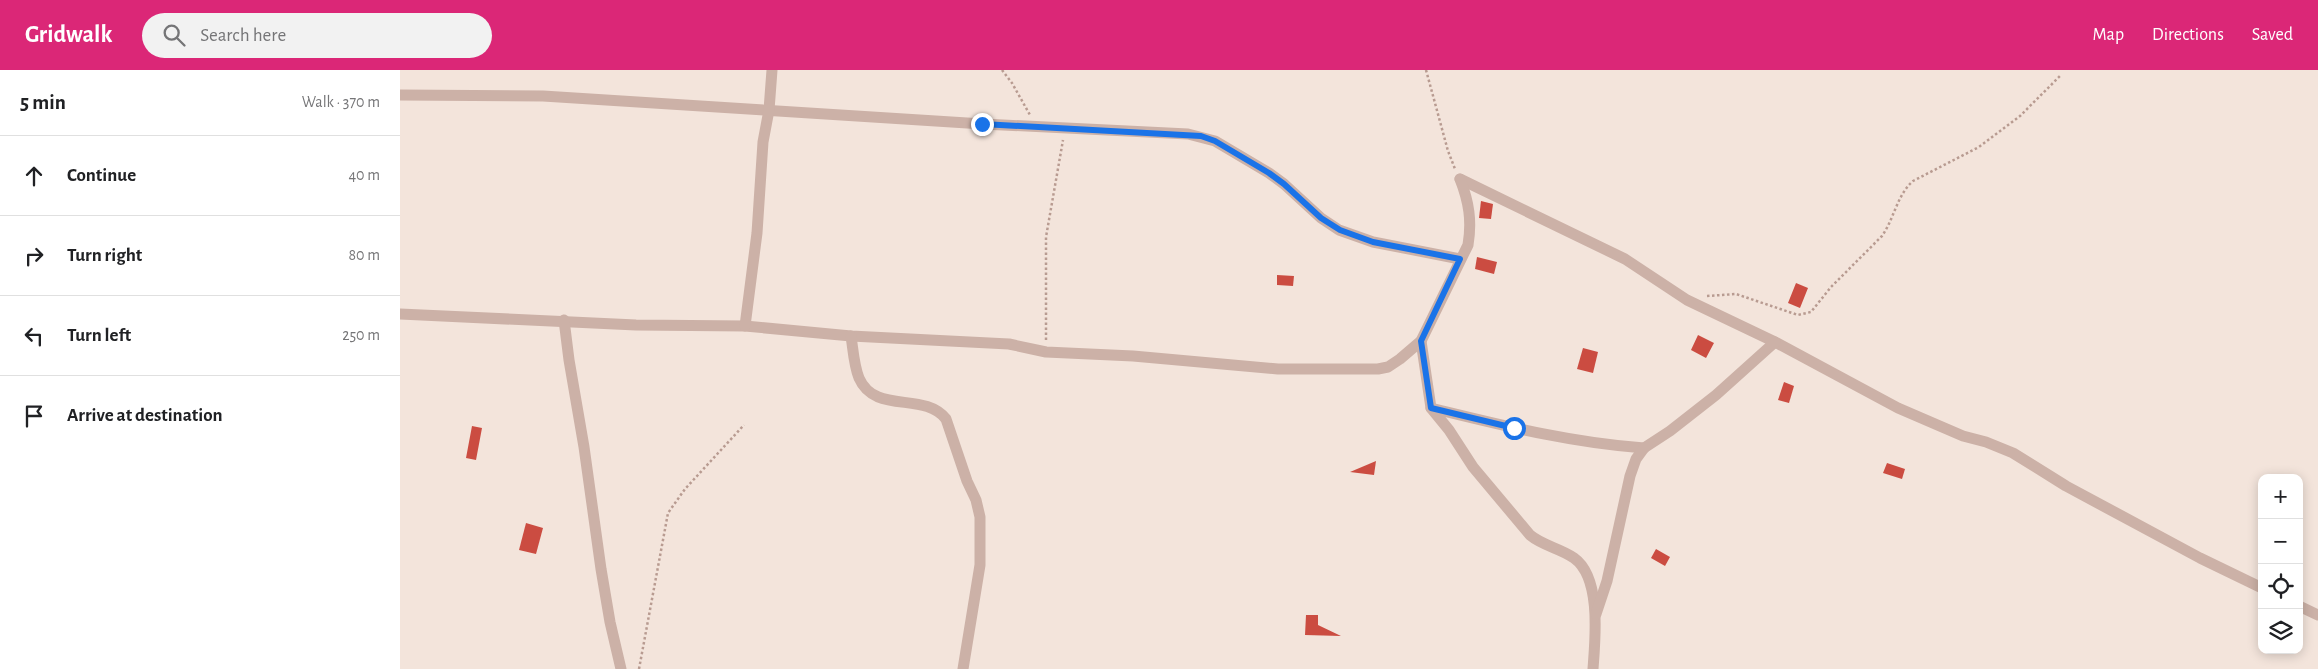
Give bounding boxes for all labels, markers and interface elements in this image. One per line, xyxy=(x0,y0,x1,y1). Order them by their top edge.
search box xyxy=(142,13,492,58)
icon: search xyxy=(160,21,188,49)
text: Gridwalk xyxy=(25,23,112,47)
text: Search here xyxy=(200,26,286,45)
text: Map xyxy=(2093,26,2124,44)
text: Directions xyxy=(2152,26,2224,44)
text: Saved xyxy=(2252,26,2293,44)
text: 5 min xyxy=(20,92,66,113)
text: Walk · 370 m xyxy=(302,94,380,110)
route end xyxy=(971,113,994,136)
icon: ahead xyxy=(20,162,48,190)
text: Continue xyxy=(67,166,136,185)
text: 40 m xyxy=(348,167,380,183)
icon: right xyxy=(20,242,48,270)
text: Turn right xyxy=(67,246,142,265)
text: 80 m xyxy=(349,247,380,263)
icon: left xyxy=(20,322,48,350)
text: Turn left xyxy=(67,326,131,345)
text: 250 m xyxy=(342,327,380,343)
icon: arrive xyxy=(20,402,48,430)
text: Arrive at destination xyxy=(67,406,223,425)
route start xyxy=(1503,417,1526,440)
map controls xyxy=(2258,474,2303,654)
button: + xyxy=(2258,474,2303,519)
button: − xyxy=(2258,519,2303,564)
button: locate xyxy=(2258,564,2303,609)
button: layers xyxy=(2258,609,2303,654)

